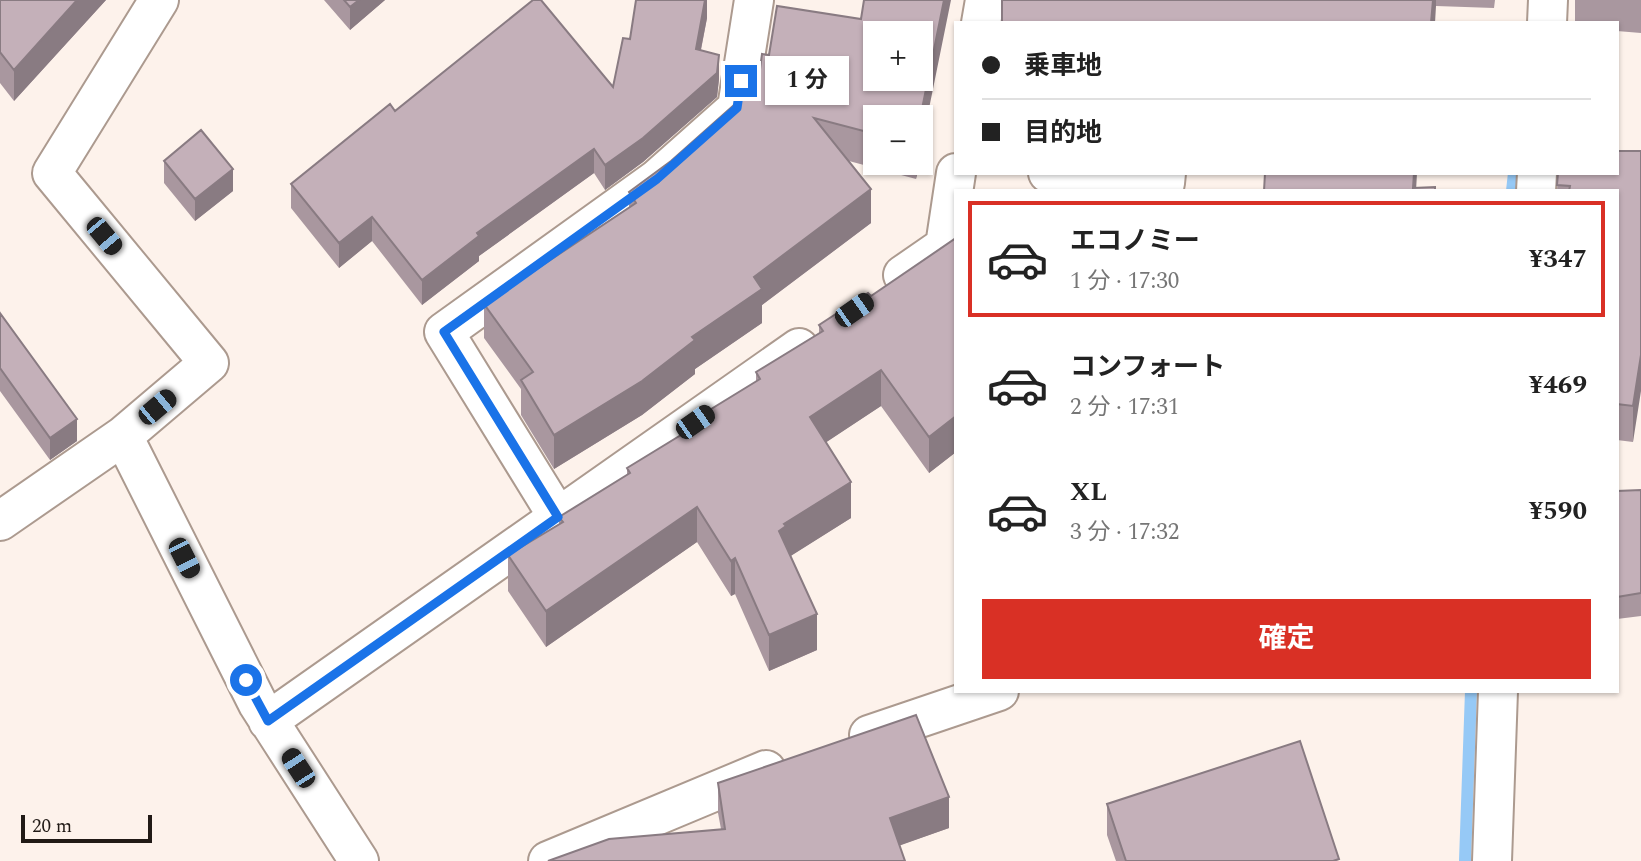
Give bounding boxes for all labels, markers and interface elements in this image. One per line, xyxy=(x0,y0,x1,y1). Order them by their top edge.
map controls xyxy=(863,21,933,175)
button: + xyxy=(863,21,933,91)
text: 乗車地 xyxy=(1024,46,1102,86)
callout: 1 分 xyxy=(766,56,850,106)
text: 1 分 xyxy=(786,63,828,98)
route end xyxy=(725,65,757,97)
button: − xyxy=(863,105,933,175)
text: 目的地 xyxy=(1024,113,1102,153)
car xyxy=(83,213,126,259)
text: エコノミー xyxy=(1070,221,1200,261)
icon: car xyxy=(986,228,1049,291)
text: ¥347 xyxy=(1529,239,1587,279)
text: 1 分 · 17:30 xyxy=(1070,264,1179,299)
car xyxy=(831,289,878,331)
text: コンフォート xyxy=(1070,347,1225,387)
icon: car xyxy=(986,354,1049,417)
text: ¥469 xyxy=(1529,365,1587,405)
car xyxy=(135,385,180,429)
text: 2 分 · 17:31 xyxy=(1070,390,1179,425)
car xyxy=(672,401,719,443)
text: XL xyxy=(1070,472,1107,512)
icon: car xyxy=(986,480,1049,543)
text: ¥590 xyxy=(1529,491,1587,531)
text: 3 分 · 17:32 xyxy=(1070,515,1179,550)
car xyxy=(166,535,203,581)
button: 確定 xyxy=(982,599,1591,679)
route start xyxy=(230,664,262,696)
car xyxy=(278,745,319,791)
scale bar xyxy=(21,812,152,844)
text: 20 m xyxy=(32,812,72,841)

